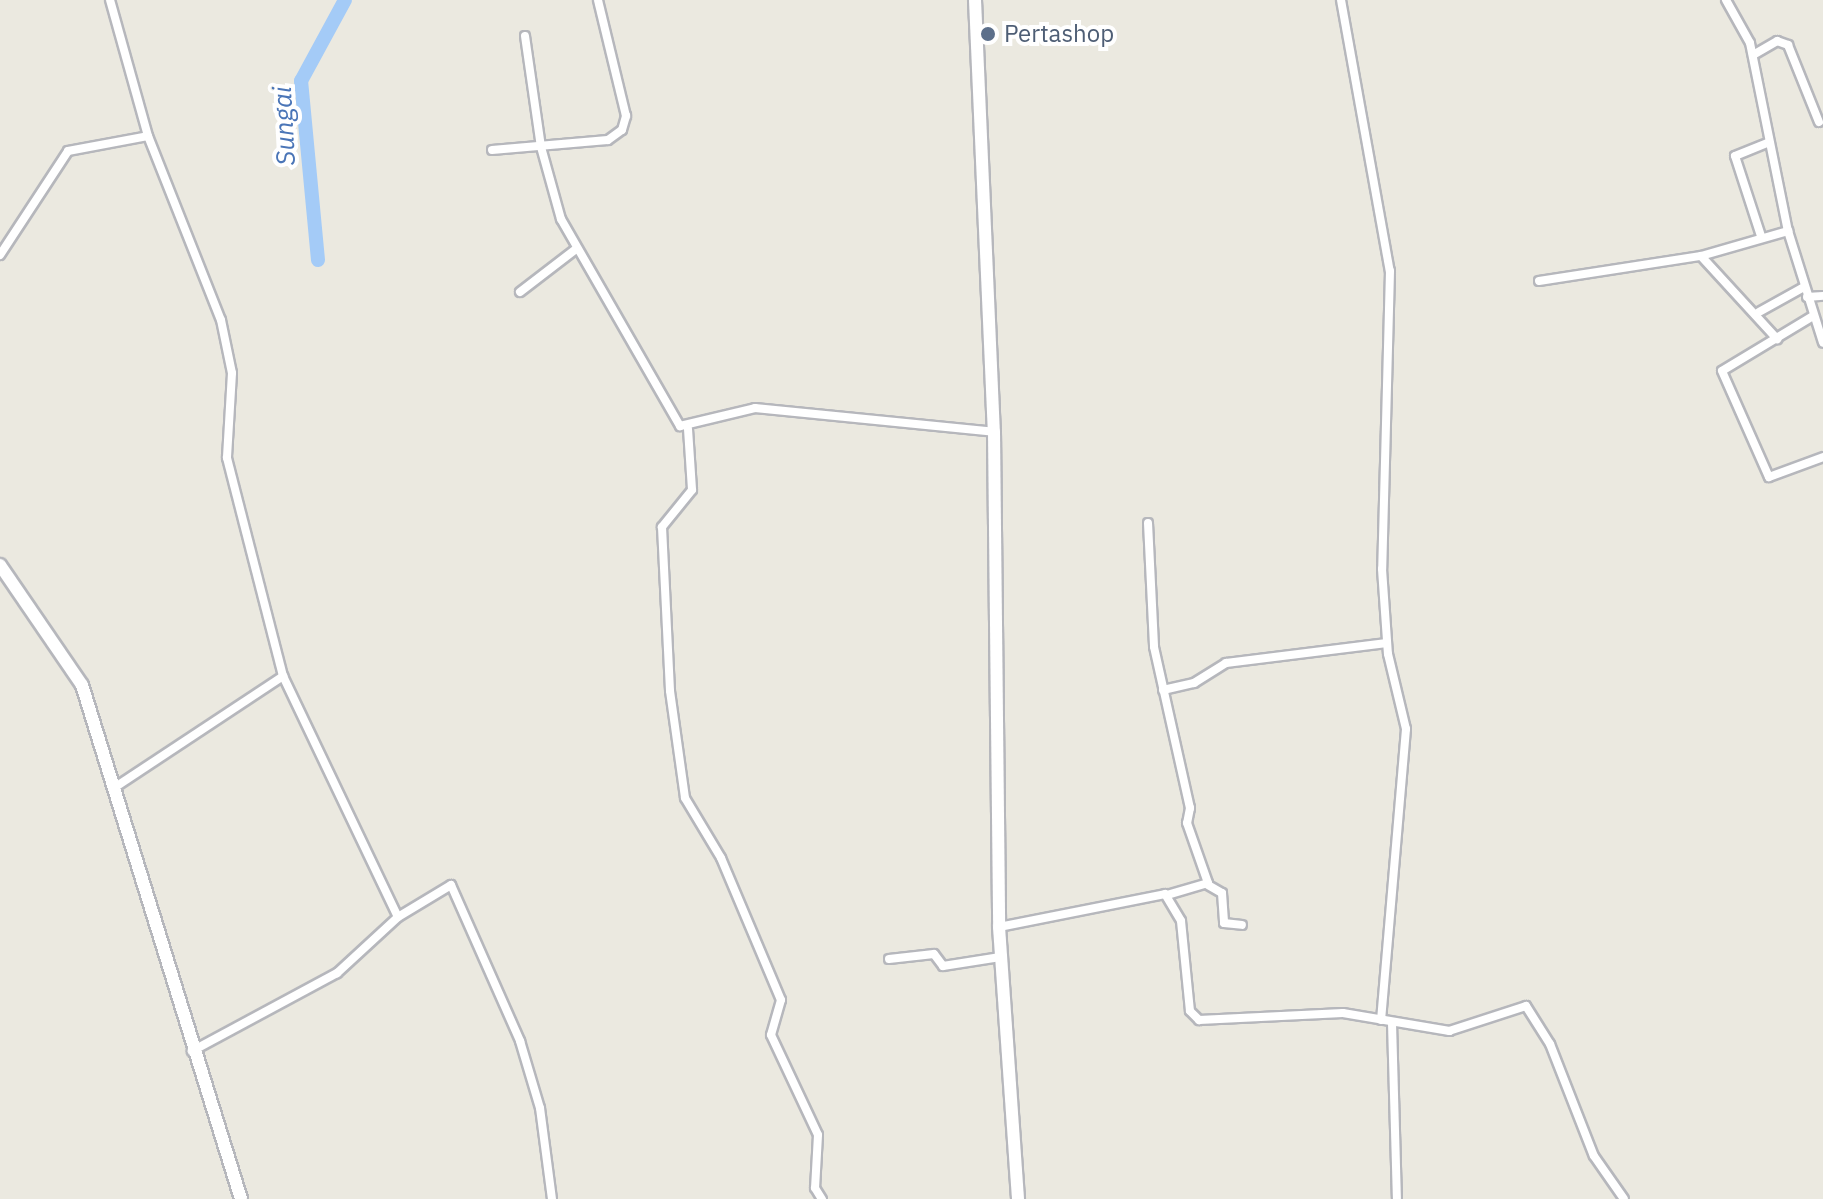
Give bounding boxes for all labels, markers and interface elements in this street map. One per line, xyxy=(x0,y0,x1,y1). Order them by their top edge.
place label: Pertashop xyxy=(1004,20,1114,48)
marker: Pertashop xyxy=(979,25,997,43)
water label: Sungai xyxy=(266,85,302,167)

